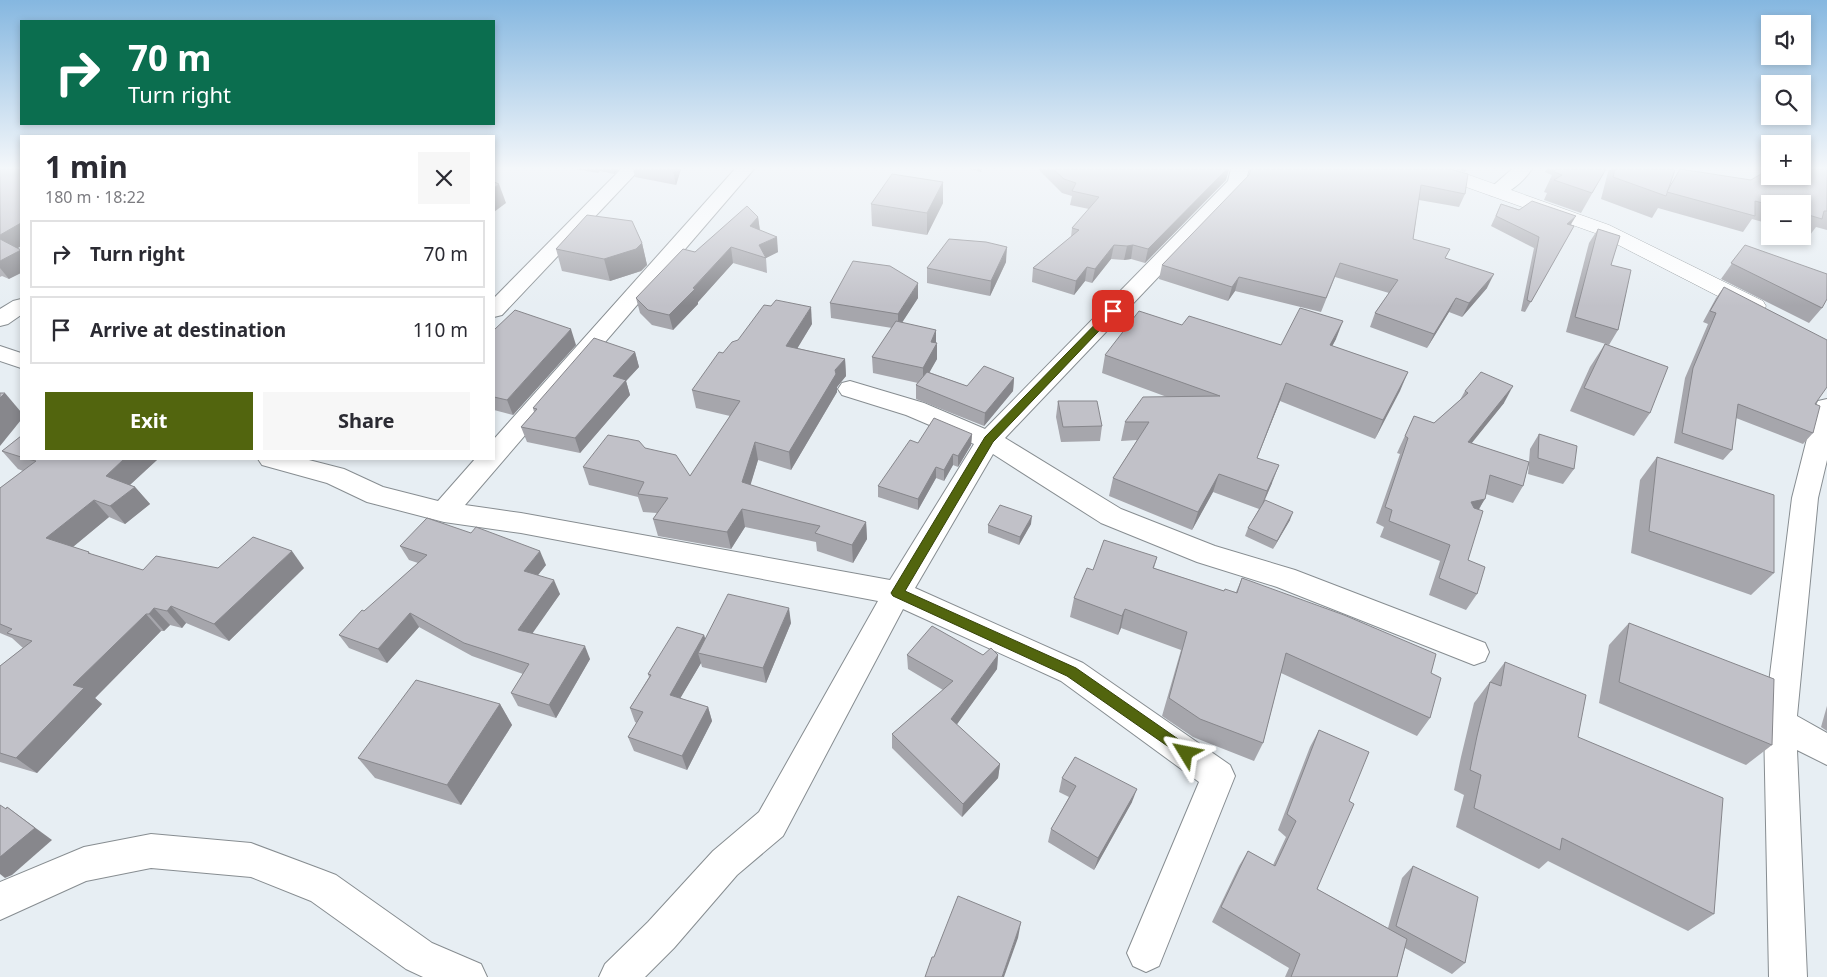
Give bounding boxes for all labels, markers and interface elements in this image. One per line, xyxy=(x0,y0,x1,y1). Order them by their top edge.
map controls xyxy=(1761,15,1811,245)
button: sound xyxy=(1761,15,1811,65)
text: 70 m xyxy=(128,34,211,81)
icon: right xyxy=(45,40,110,105)
button: search xyxy=(1761,75,1811,125)
text: Turn right xyxy=(128,79,231,109)
button: + xyxy=(1761,135,1811,185)
text: 1 min xyxy=(45,146,128,187)
button: close xyxy=(418,152,470,204)
text: 180 m · 18:22 xyxy=(45,186,145,208)
button: − xyxy=(1761,195,1811,245)
icon: right xyxy=(47,240,75,268)
text: Turn right xyxy=(90,241,185,267)
text: 70 m xyxy=(424,241,468,267)
pin xyxy=(1092,290,1134,332)
icon: arrive xyxy=(1099,297,1127,325)
icon: arrive xyxy=(47,316,75,344)
text: Arrive at destination xyxy=(90,317,286,343)
text: 110 m xyxy=(413,317,468,343)
button: Exit xyxy=(45,392,253,450)
button: Share xyxy=(263,392,470,450)
position arrow xyxy=(1159,726,1211,778)

